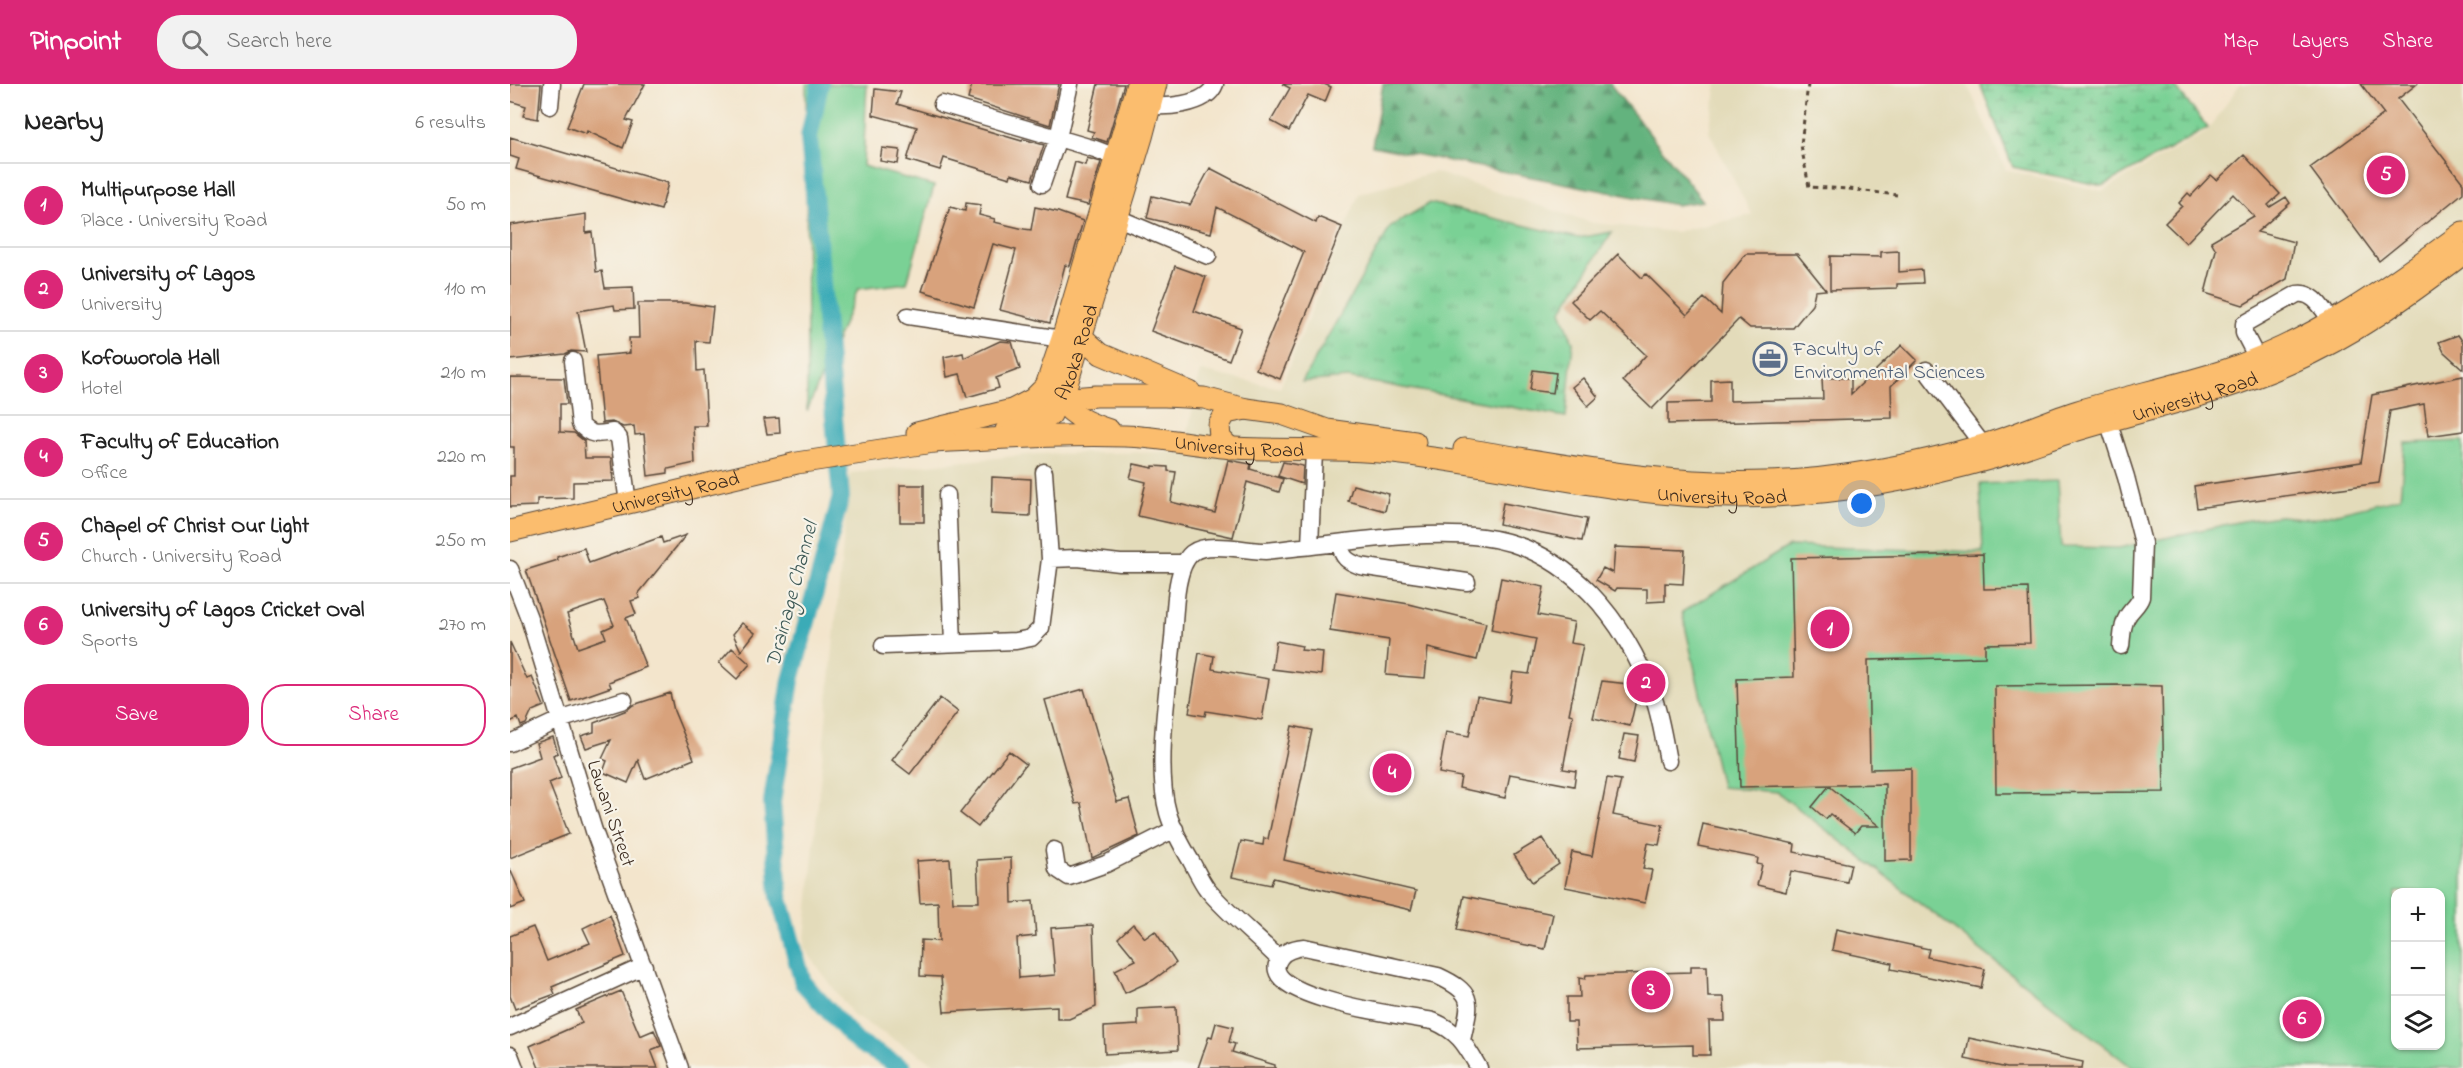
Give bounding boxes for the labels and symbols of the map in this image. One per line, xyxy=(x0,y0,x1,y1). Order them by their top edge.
pin: 5 xyxy=(2366,152,2406,197)
street label: Akoka Road xyxy=(1049,301,1107,406)
place label: Faculty of Environmental Sciences xyxy=(1792,336,1985,388)
office icon: Faculty of Environmental Sciences xyxy=(1752,341,1788,377)
street label: University Road xyxy=(2129,365,2263,431)
street label: University Road xyxy=(1172,429,1304,466)
street label: University Road xyxy=(609,465,742,523)
street label: University Road xyxy=(1655,481,1788,514)
your location xyxy=(1847,489,1876,518)
water label: Drainage Channel xyxy=(759,516,828,671)
pin: 1 xyxy=(1810,606,1850,652)
pin: 2 xyxy=(1626,660,1666,706)
pin: 4 xyxy=(1372,750,1412,796)
street label: Lawani Street xyxy=(578,757,642,871)
pin: 3 xyxy=(1632,968,1670,1012)
pin: 6 xyxy=(2282,996,2322,1042)

